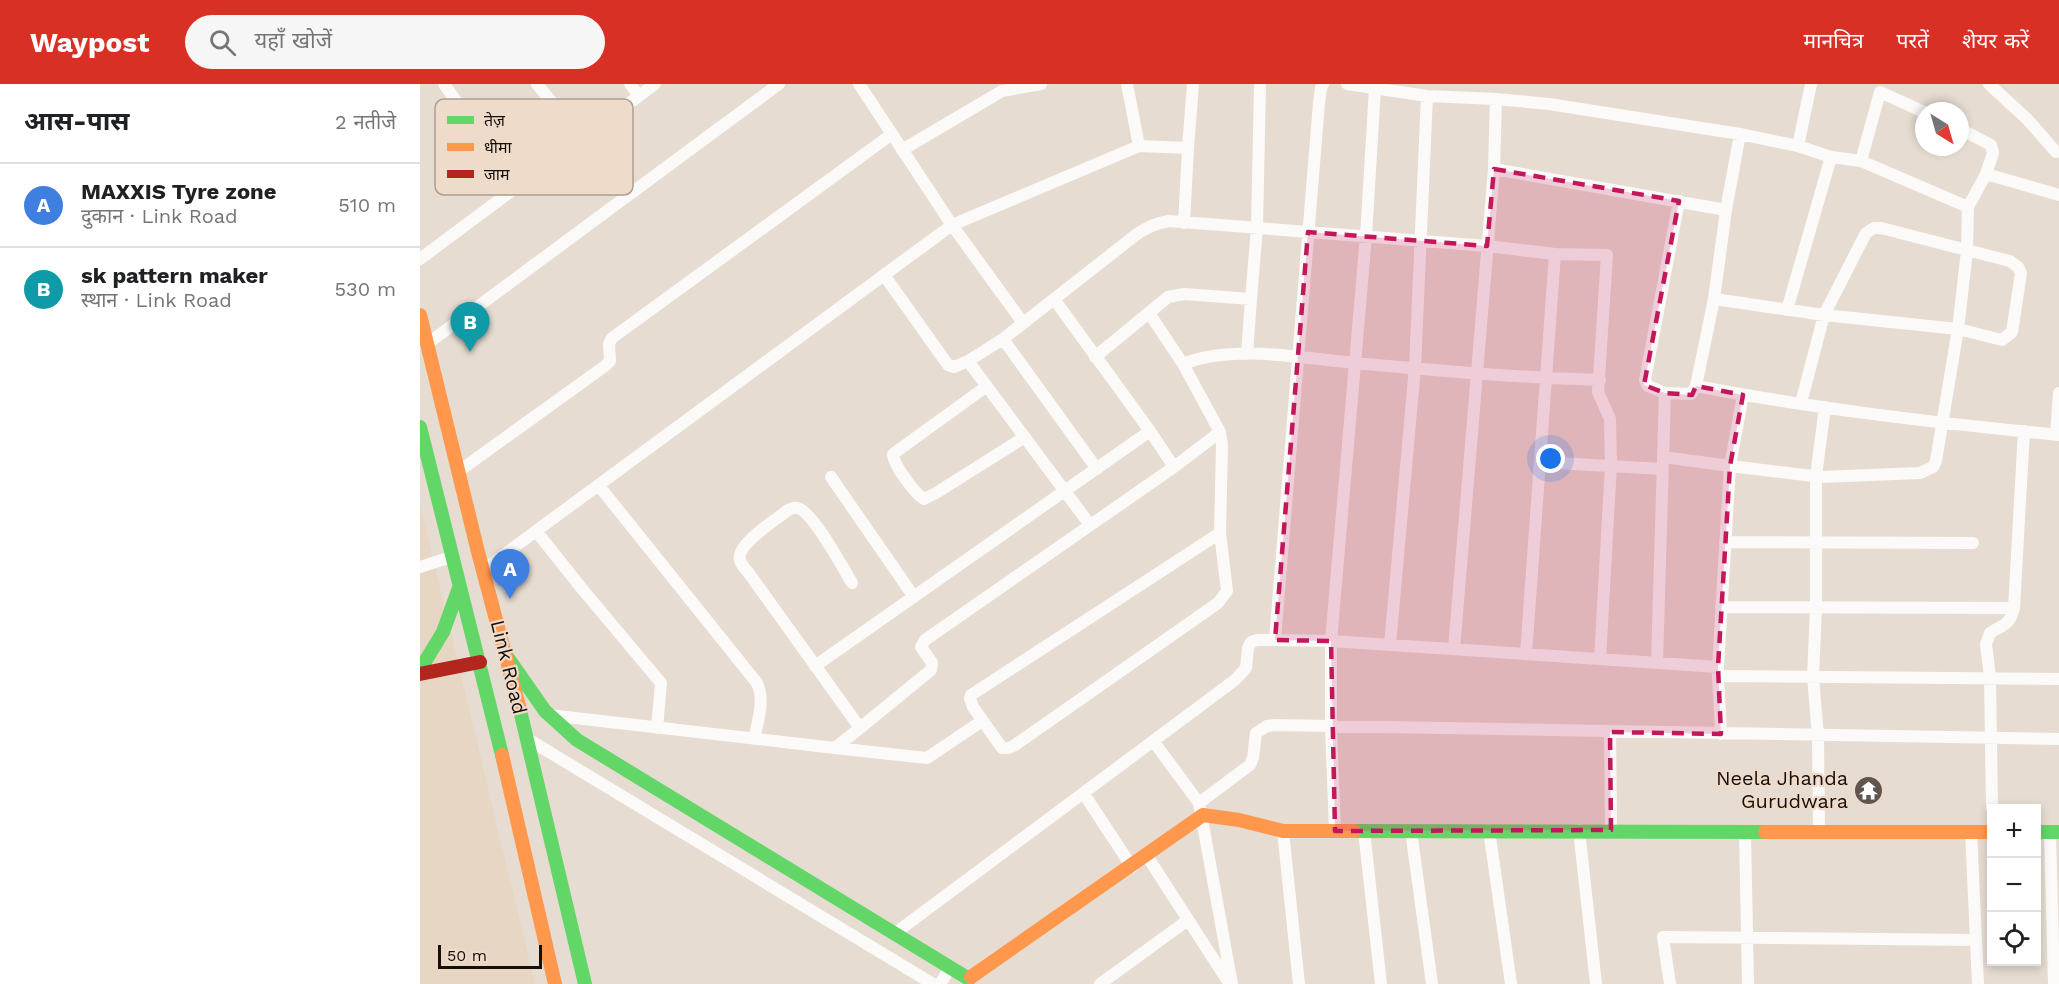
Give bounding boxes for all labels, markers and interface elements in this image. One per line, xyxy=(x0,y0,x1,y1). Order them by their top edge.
search box xyxy=(185,15,605,69)
text: Waypost xyxy=(30,26,149,59)
icon: search xyxy=(206,26,239,59)
text: यहाँ खोजें xyxy=(254,28,332,53)
text: मानचित्र xyxy=(1804,28,1864,53)
text: परतें xyxy=(1897,28,1929,53)
text: शेयर करें xyxy=(1962,28,2029,53)
legend xyxy=(435,99,633,195)
north arrow xyxy=(1915,102,1969,156)
text: आस-पास xyxy=(24,106,130,136)
text: 2 नतीजे xyxy=(335,110,396,134)
text: तेज़ xyxy=(484,111,506,130)
text: धीमा xyxy=(484,138,513,157)
text: जाम xyxy=(484,165,510,184)
text: MAXXIS Tyre zone xyxy=(81,179,276,204)
text: A xyxy=(37,193,50,217)
text: 510 m xyxy=(338,193,396,217)
text: दुकान · Link Road xyxy=(81,204,238,228)
text: sk pattern maker xyxy=(81,263,268,288)
text: B xyxy=(37,277,50,301)
text: 530 m xyxy=(334,277,396,301)
text: स्थान · Link Road xyxy=(81,288,232,312)
pin: B xyxy=(451,302,490,352)
your location xyxy=(1536,444,1565,473)
pin: A xyxy=(490,550,530,599)
street label: Link Road xyxy=(486,617,532,717)
place label: Neela Jhanda Gurudwara xyxy=(1716,766,1848,813)
temple icon: Neela Jhanda Gurudwara xyxy=(1853,774,1885,806)
map controls xyxy=(1987,804,2041,966)
button: + xyxy=(1987,804,2041,858)
button: − xyxy=(1987,858,2041,912)
button: locate xyxy=(1987,912,2041,966)
scale bar xyxy=(438,942,542,970)
text: 50 m xyxy=(447,946,487,965)

